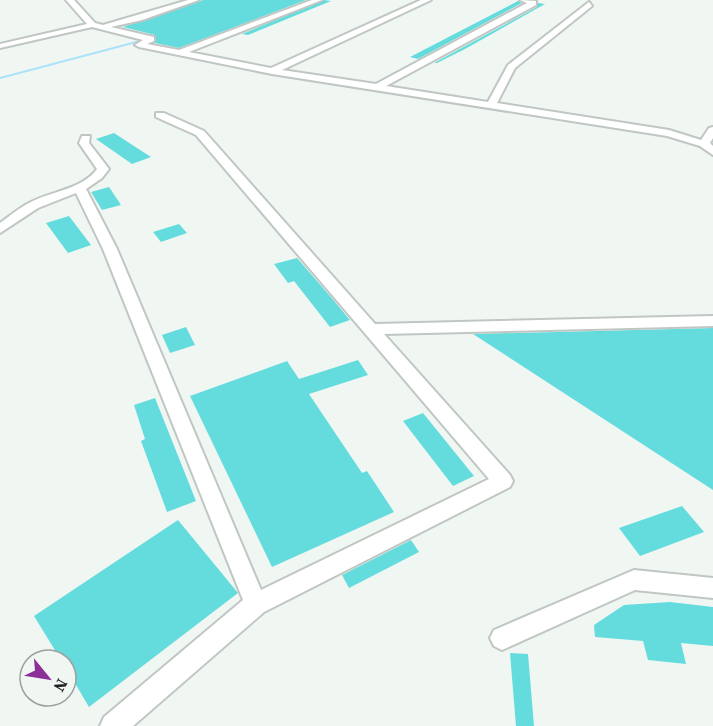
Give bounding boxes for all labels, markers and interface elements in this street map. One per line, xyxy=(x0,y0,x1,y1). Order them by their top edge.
north arrow xyxy=(18,648,78,708)
text: N xyxy=(48,675,73,696)

